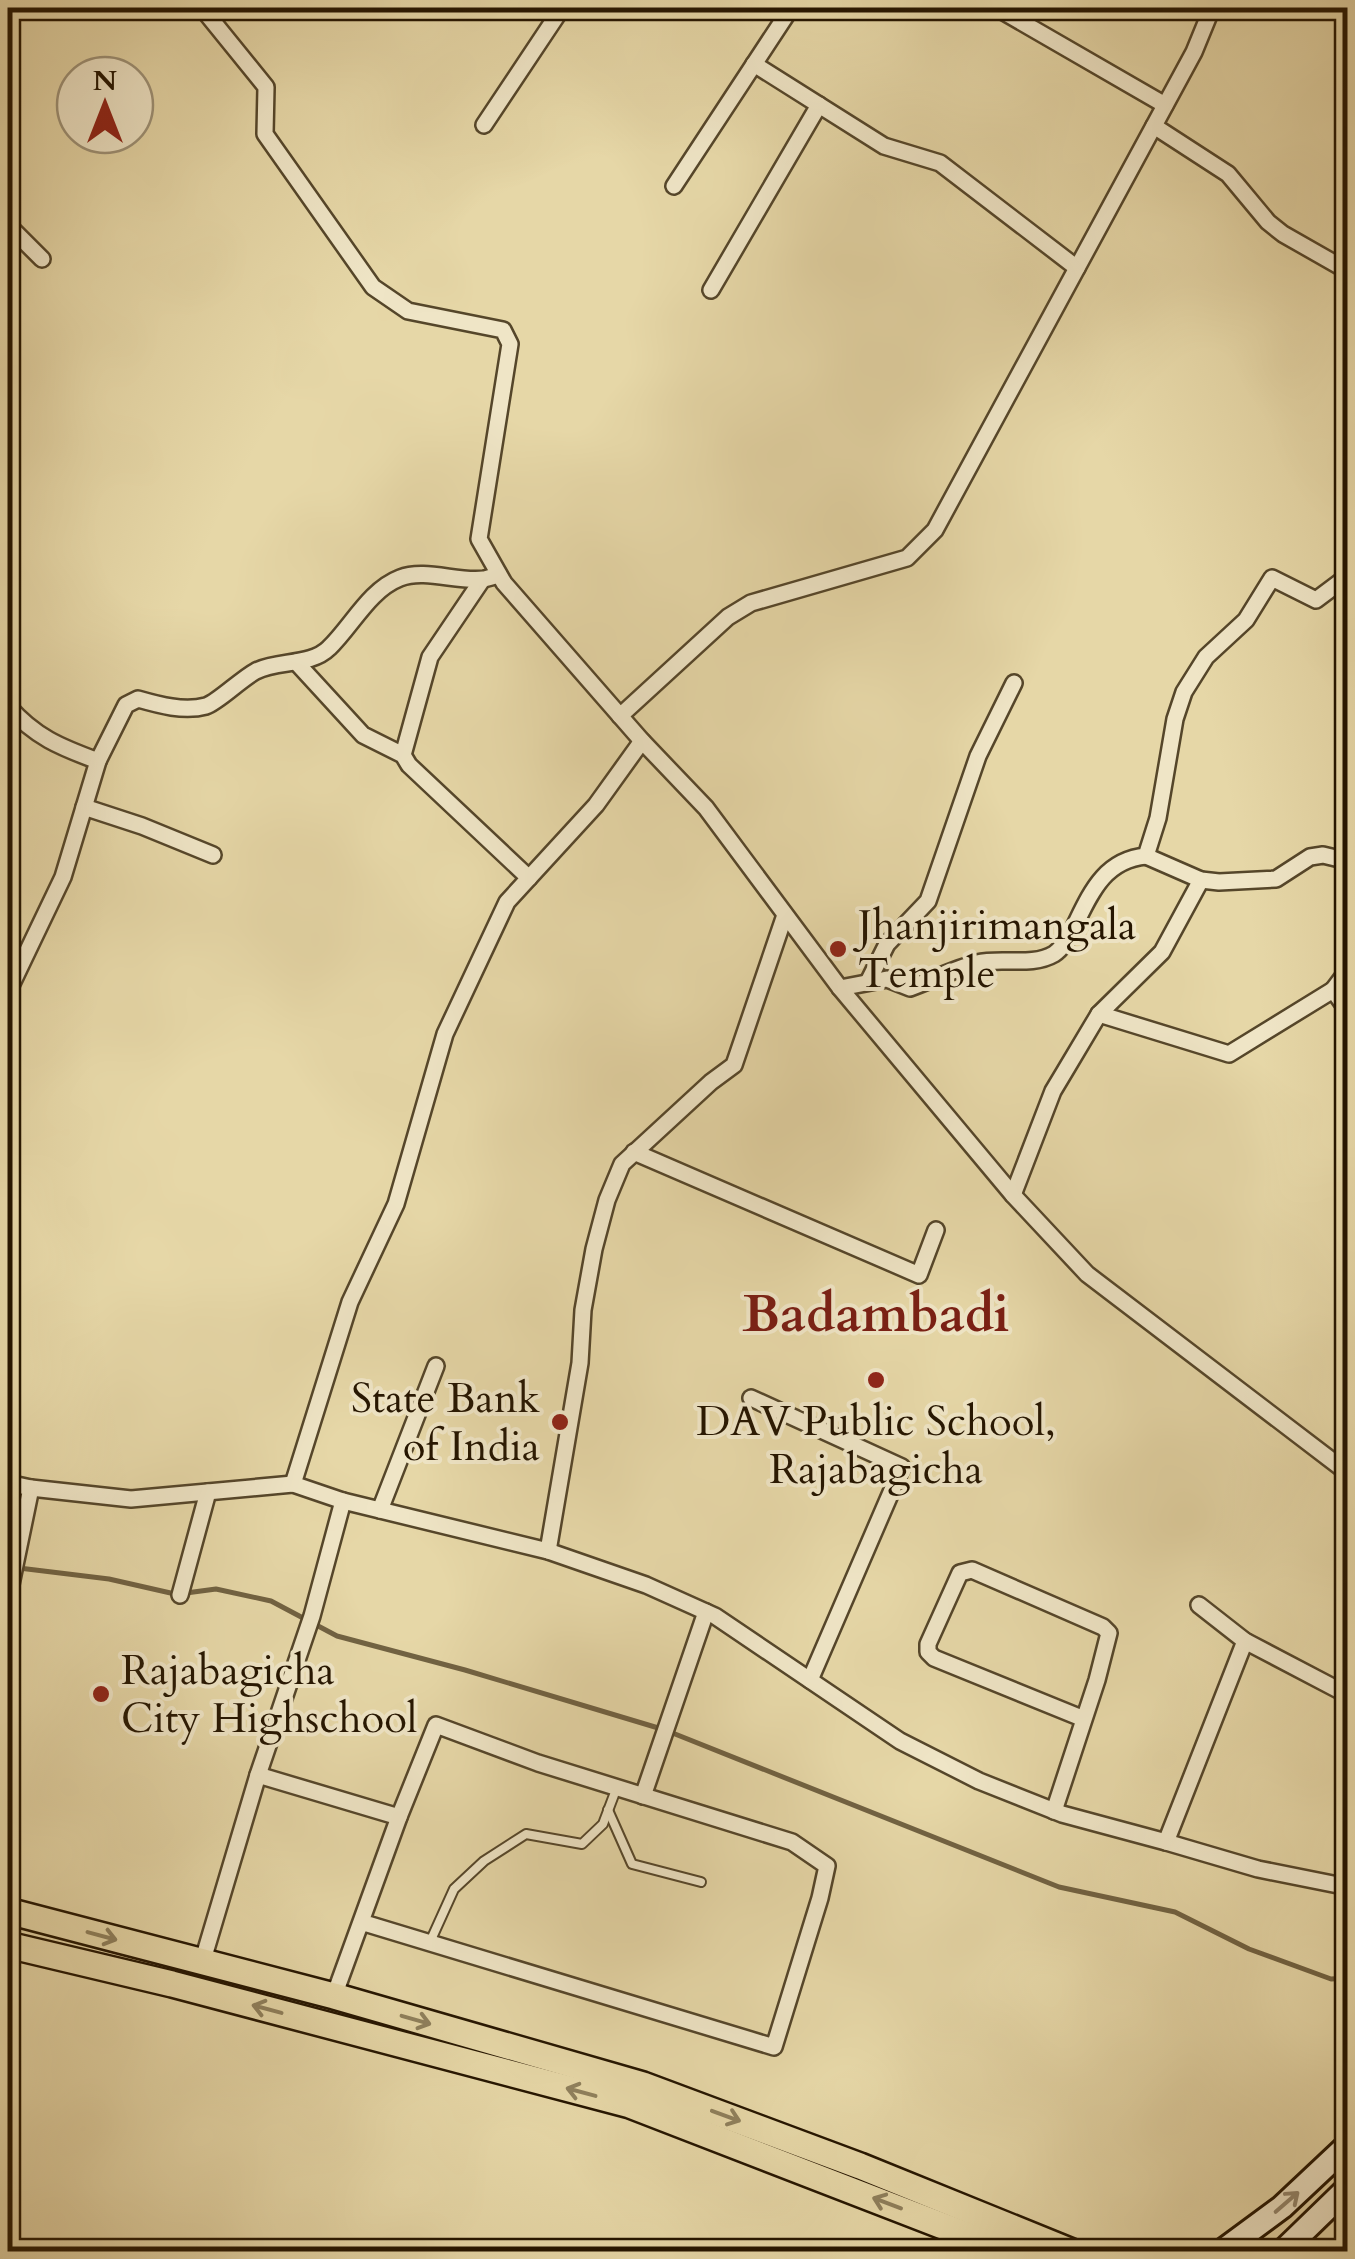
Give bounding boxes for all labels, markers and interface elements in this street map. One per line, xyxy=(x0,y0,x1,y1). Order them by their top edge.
north arrow xyxy=(55,55,155,155)
text: N xyxy=(93,62,117,100)
place label: Jhanjirimangala Temple xyxy=(852,897,1136,1002)
marker: Jhanjirimangala Temple xyxy=(827,938,849,960)
district label: Badambadi xyxy=(742,1280,1010,1350)
marker: DAV Public School, Rajabagicha xyxy=(865,1369,887,1391)
place label: State Bank of India xyxy=(351,1370,541,1475)
place label: DAV Public School, Rajabagicha xyxy=(696,1393,1056,1498)
marker: State Bank of India xyxy=(549,1411,571,1433)
place label: Rajabagicha City Highschool xyxy=(121,1642,418,1747)
marker: Rajabagicha City Highschool xyxy=(90,1683,112,1705)
one-way arrow xyxy=(86,1928,117,1947)
one-way arrow xyxy=(252,1999,283,2018)
one-way arrow xyxy=(400,2012,431,2030)
one-way arrow xyxy=(566,2082,598,2101)
one-way arrow xyxy=(710,2108,741,2126)
one-way arrow xyxy=(1274,2190,1299,2213)
one-way arrow xyxy=(872,2193,903,2211)

